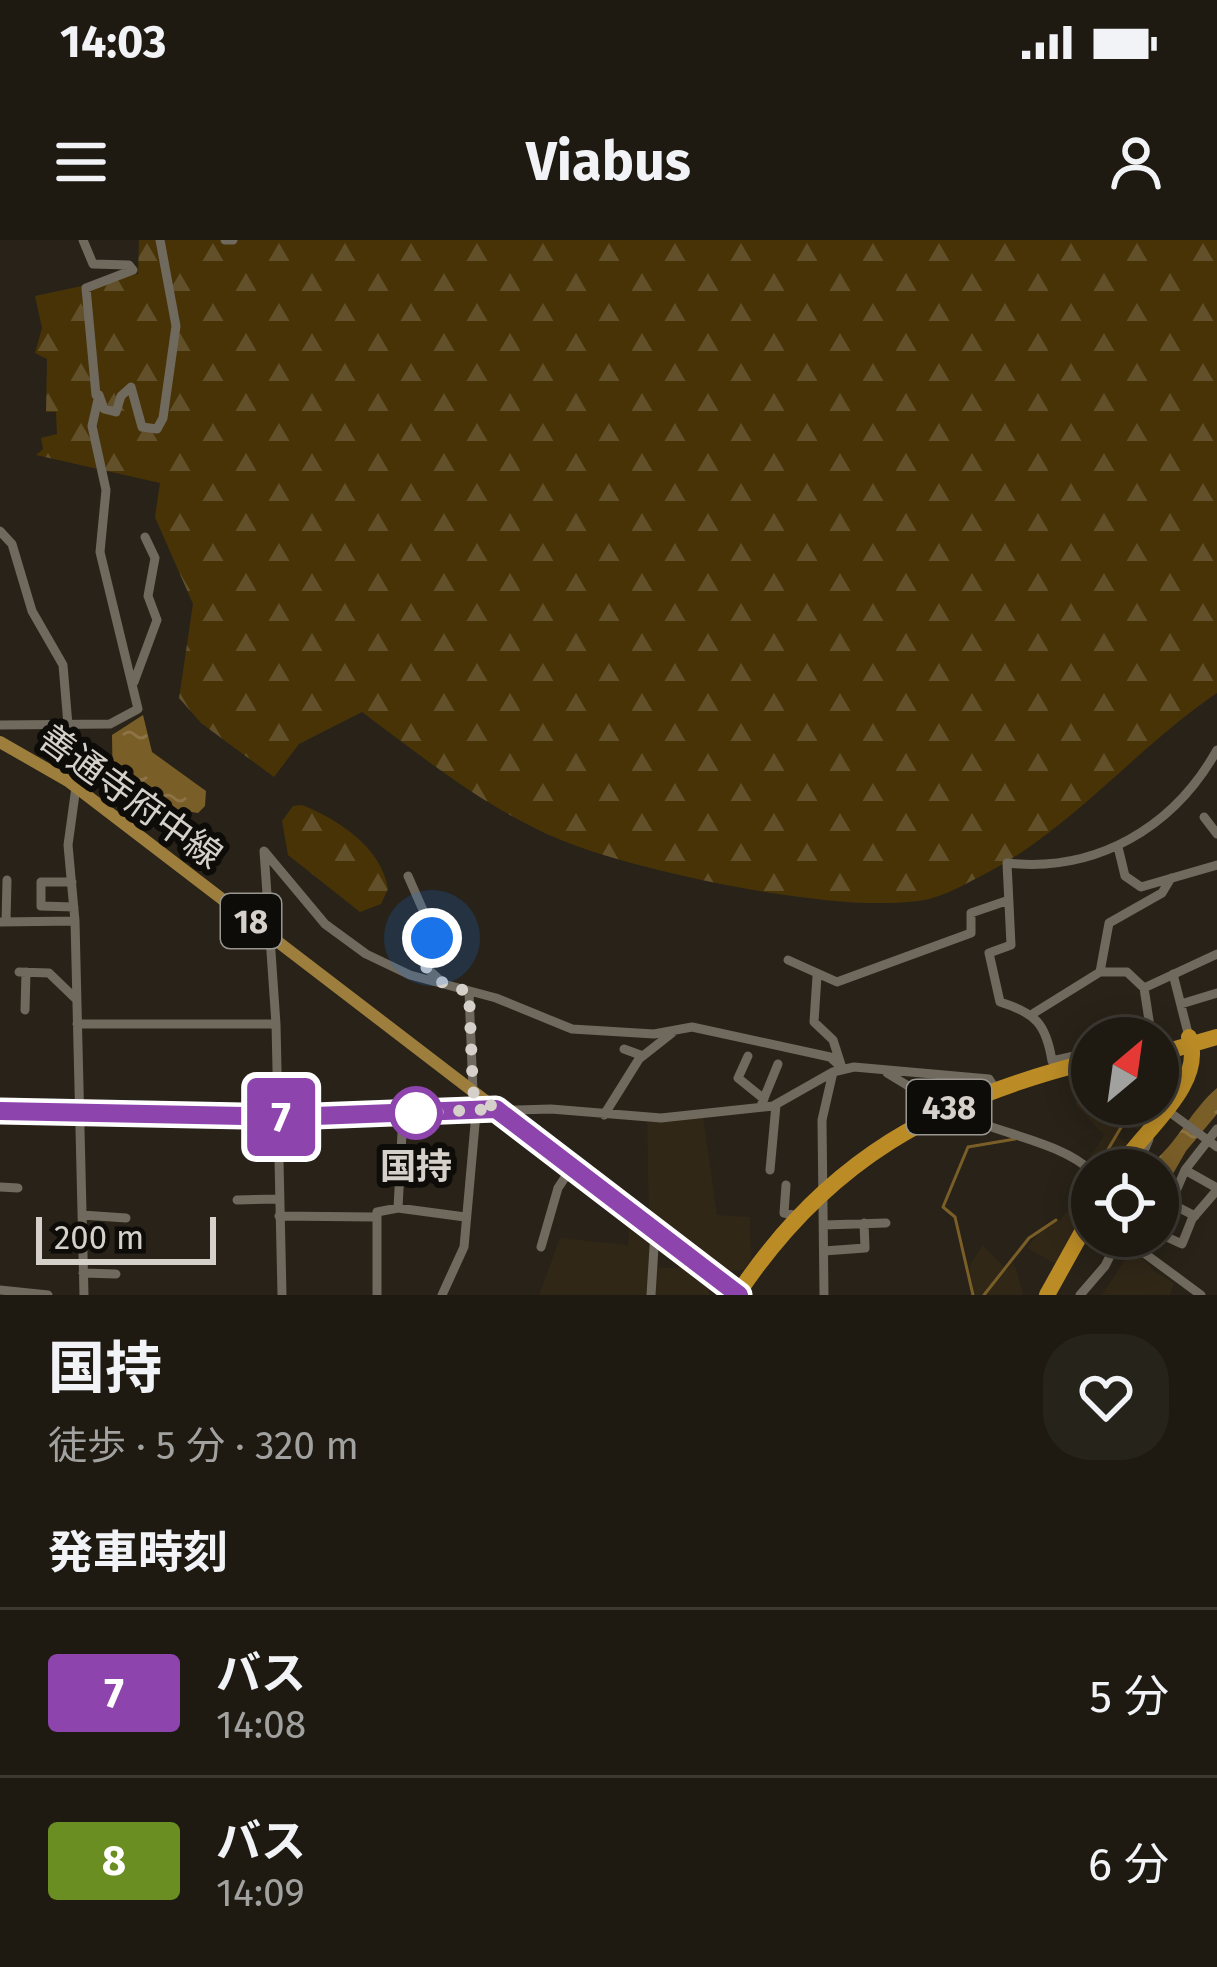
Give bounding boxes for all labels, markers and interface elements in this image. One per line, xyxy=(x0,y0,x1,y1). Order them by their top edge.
text: 14:03 xyxy=(60,15,166,69)
icon: menu xyxy=(48,129,114,195)
icon: person xyxy=(1103,129,1169,195)
text: Viabus xyxy=(526,130,691,194)
street label: 善通寺府中線 xyxy=(30,716,231,878)
road number: 18 xyxy=(221,894,281,948)
your location xyxy=(402,908,462,968)
north arrow xyxy=(1071,1017,1179,1125)
map controls xyxy=(1071,1017,1179,1257)
line badge: 7 xyxy=(242,1078,320,1156)
road number: 438 xyxy=(907,1080,991,1134)
marker: 国持 xyxy=(391,1088,441,1138)
text: 7 xyxy=(271,1092,291,1142)
place label: 国持 xyxy=(380,1145,452,1189)
button: locate xyxy=(1071,1149,1179,1257)
scale bar xyxy=(36,1211,216,1264)
text: 200 m xyxy=(54,1218,144,1258)
button: heart xyxy=(1043,1334,1169,1460)
text: 国持 xyxy=(48,1335,162,1403)
text: 徒歩 · 5 分 · 320 m xyxy=(48,1423,359,1469)
text: 発車時刻 xyxy=(48,1526,228,1580)
text: バス xyxy=(216,1647,306,1701)
text: 7 xyxy=(104,1668,124,1718)
text: 5 分 xyxy=(1090,1670,1169,1724)
text: 14:08 xyxy=(216,1702,306,1748)
text: バス xyxy=(216,1815,306,1869)
text: 8 xyxy=(102,1836,126,1886)
text: 6 分 xyxy=(1088,1838,1169,1892)
text: 14:09 xyxy=(216,1870,305,1916)

